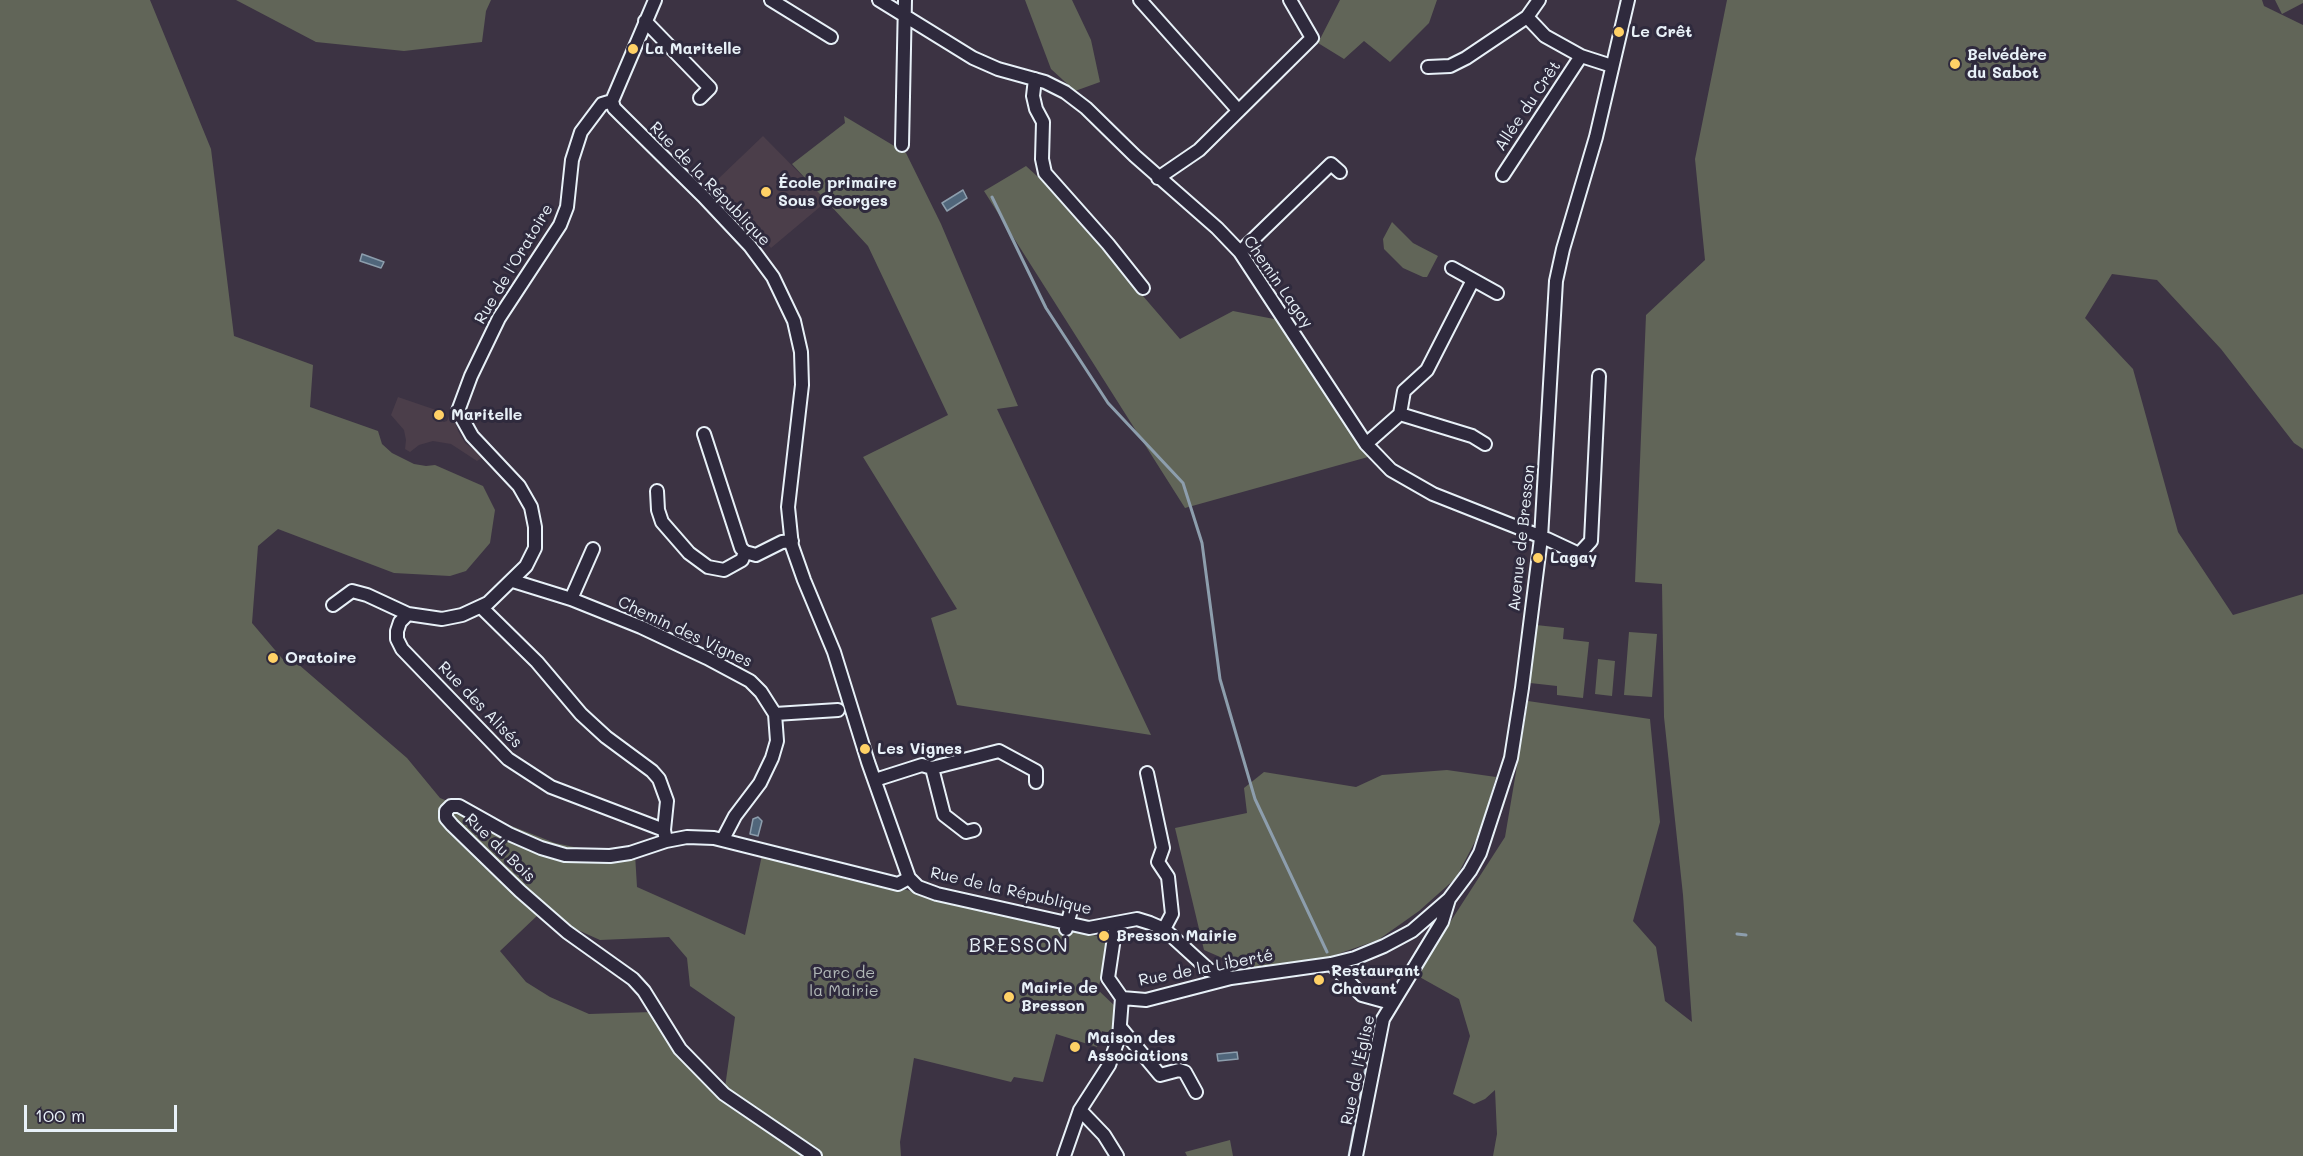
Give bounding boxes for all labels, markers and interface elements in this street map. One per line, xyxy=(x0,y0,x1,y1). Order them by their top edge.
place label: Le Crêt xyxy=(1631,22,1692,42)
marker: Le Crêt xyxy=(1612,25,1626,39)
place label: La Maritelle xyxy=(645,39,741,59)
marker: La Maritelle xyxy=(626,42,640,56)
place label: Belvédère du Sabot xyxy=(1967,45,2047,83)
street label: Allée du Crêt xyxy=(1491,57,1565,155)
marker: Belvédère du Sabot xyxy=(1948,57,1962,71)
street label: Rue de la République xyxy=(646,118,774,250)
place label: École primaire Sous Georges xyxy=(778,173,897,211)
marker: École primaire Sous Georges xyxy=(759,185,773,199)
street label: Rue de l'Oratoire xyxy=(471,200,557,328)
street label: Chemin Lagay xyxy=(1239,232,1317,332)
place label: Maritelle xyxy=(451,405,522,425)
marker: Maritelle xyxy=(432,408,446,422)
street label: Avenue de Bresson xyxy=(1505,464,1539,612)
place label: Lagay xyxy=(1550,548,1597,568)
marker: Lagay xyxy=(1531,551,1545,565)
street label: Chemin des Vignes xyxy=(615,592,755,672)
place label: Oratoire xyxy=(285,648,356,668)
marker: Oratoire xyxy=(266,651,280,665)
street label: Rue des Alisés xyxy=(434,658,526,752)
place label: Les Vignes xyxy=(877,739,962,759)
marker: Les Vignes xyxy=(858,742,872,756)
street label: Rue du Bois xyxy=(461,810,539,886)
street label: Rue de la République xyxy=(928,863,1094,919)
place label: Bresson Mairie xyxy=(1116,926,1237,946)
marker: Bresson Mairie xyxy=(1097,929,1111,943)
district label: BRESSON xyxy=(969,934,1069,958)
street label: Rue de la Liberté xyxy=(1137,946,1275,990)
place label: Restaurant Chavant xyxy=(1331,961,1420,999)
park label: Parc de la Mairie xyxy=(809,963,879,1001)
marker: Restaurant Chavant xyxy=(1312,973,1326,987)
place label: Mairie de Bresson xyxy=(1021,978,1098,1016)
marker: Mairie de Bresson xyxy=(1002,990,1016,1004)
street label: Rue de l'Église xyxy=(1337,1013,1379,1127)
place label: Maison des Associations xyxy=(1087,1028,1188,1066)
marker: Maison des Associations xyxy=(1068,1040,1082,1054)
scale bar xyxy=(27,1093,180,1131)
text: 100 m xyxy=(35,1103,85,1127)

